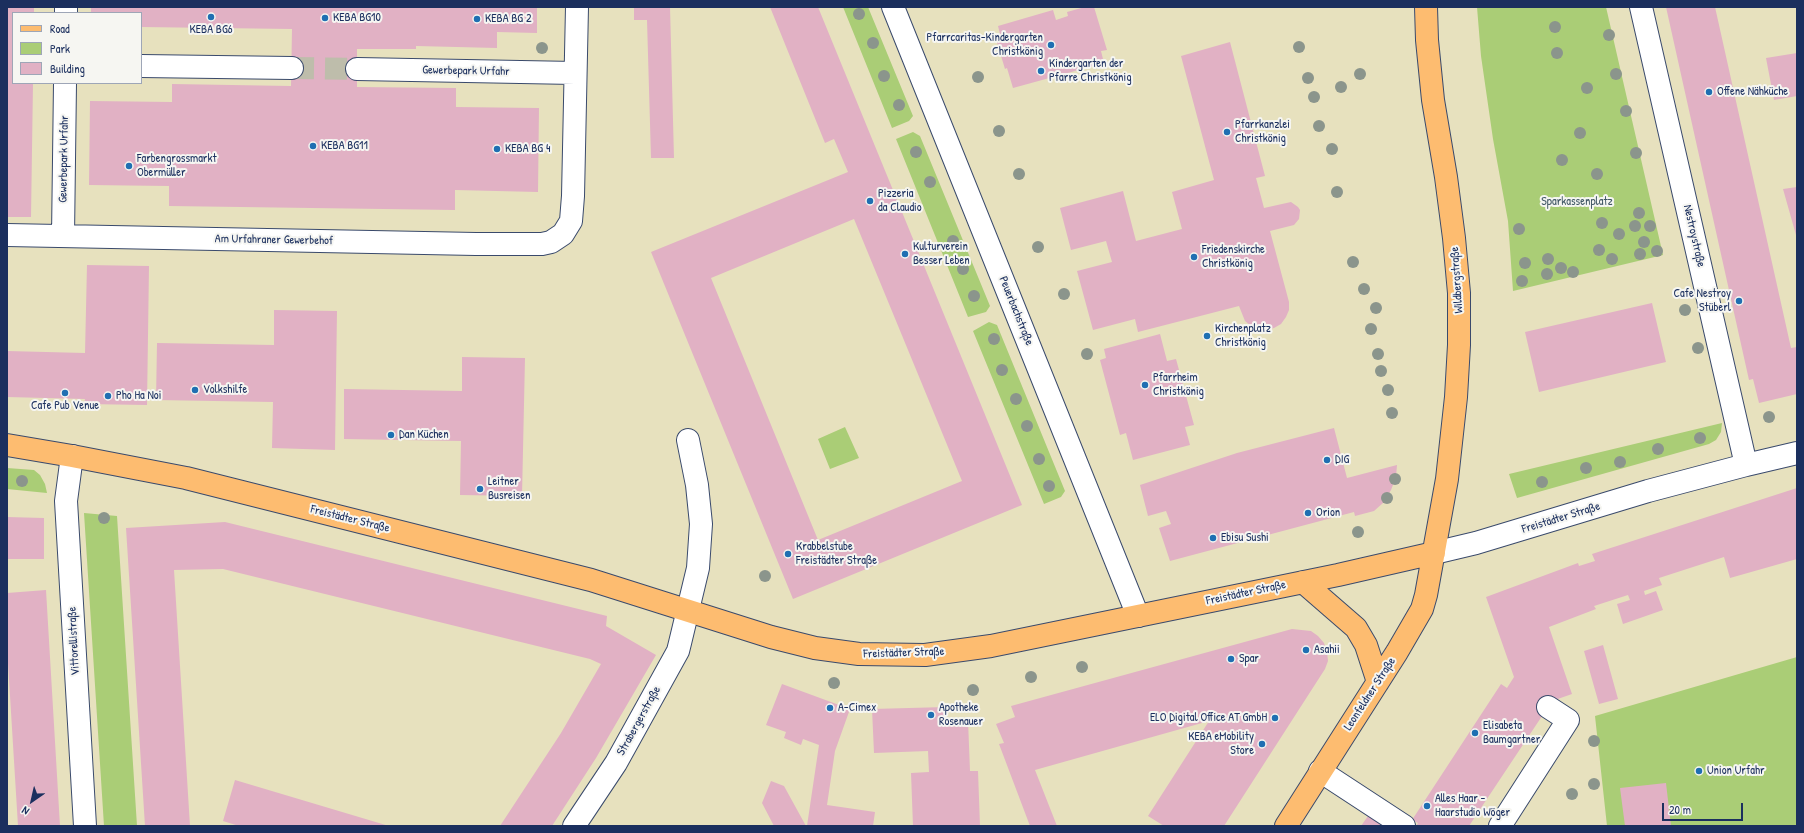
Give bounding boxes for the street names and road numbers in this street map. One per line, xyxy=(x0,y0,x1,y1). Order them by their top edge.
street label: Gewerbepark Urfahr xyxy=(422,63,510,79)
street label: Gewerbepark Urfahr xyxy=(56,115,72,203)
street label: Nestroystraße xyxy=(1680,203,1708,269)
street label: Am Urfahraner Gewerbehof xyxy=(215,232,333,248)
street label: Wildbergstraße xyxy=(1447,246,1467,314)
street label: Peuerbachstraße xyxy=(996,274,1036,348)
street label: Freistädter Straße xyxy=(1520,499,1602,537)
street label: Freistädter Straße xyxy=(309,502,391,536)
street label: Freistädter Straße xyxy=(1205,578,1287,608)
street label: Vittorellistraße xyxy=(65,606,83,676)
street label: Freistädter Straße xyxy=(863,644,945,662)
street label: Leonfeldner Straße xyxy=(1341,655,1399,733)
street label: Strabergerstraße xyxy=(614,684,664,758)

